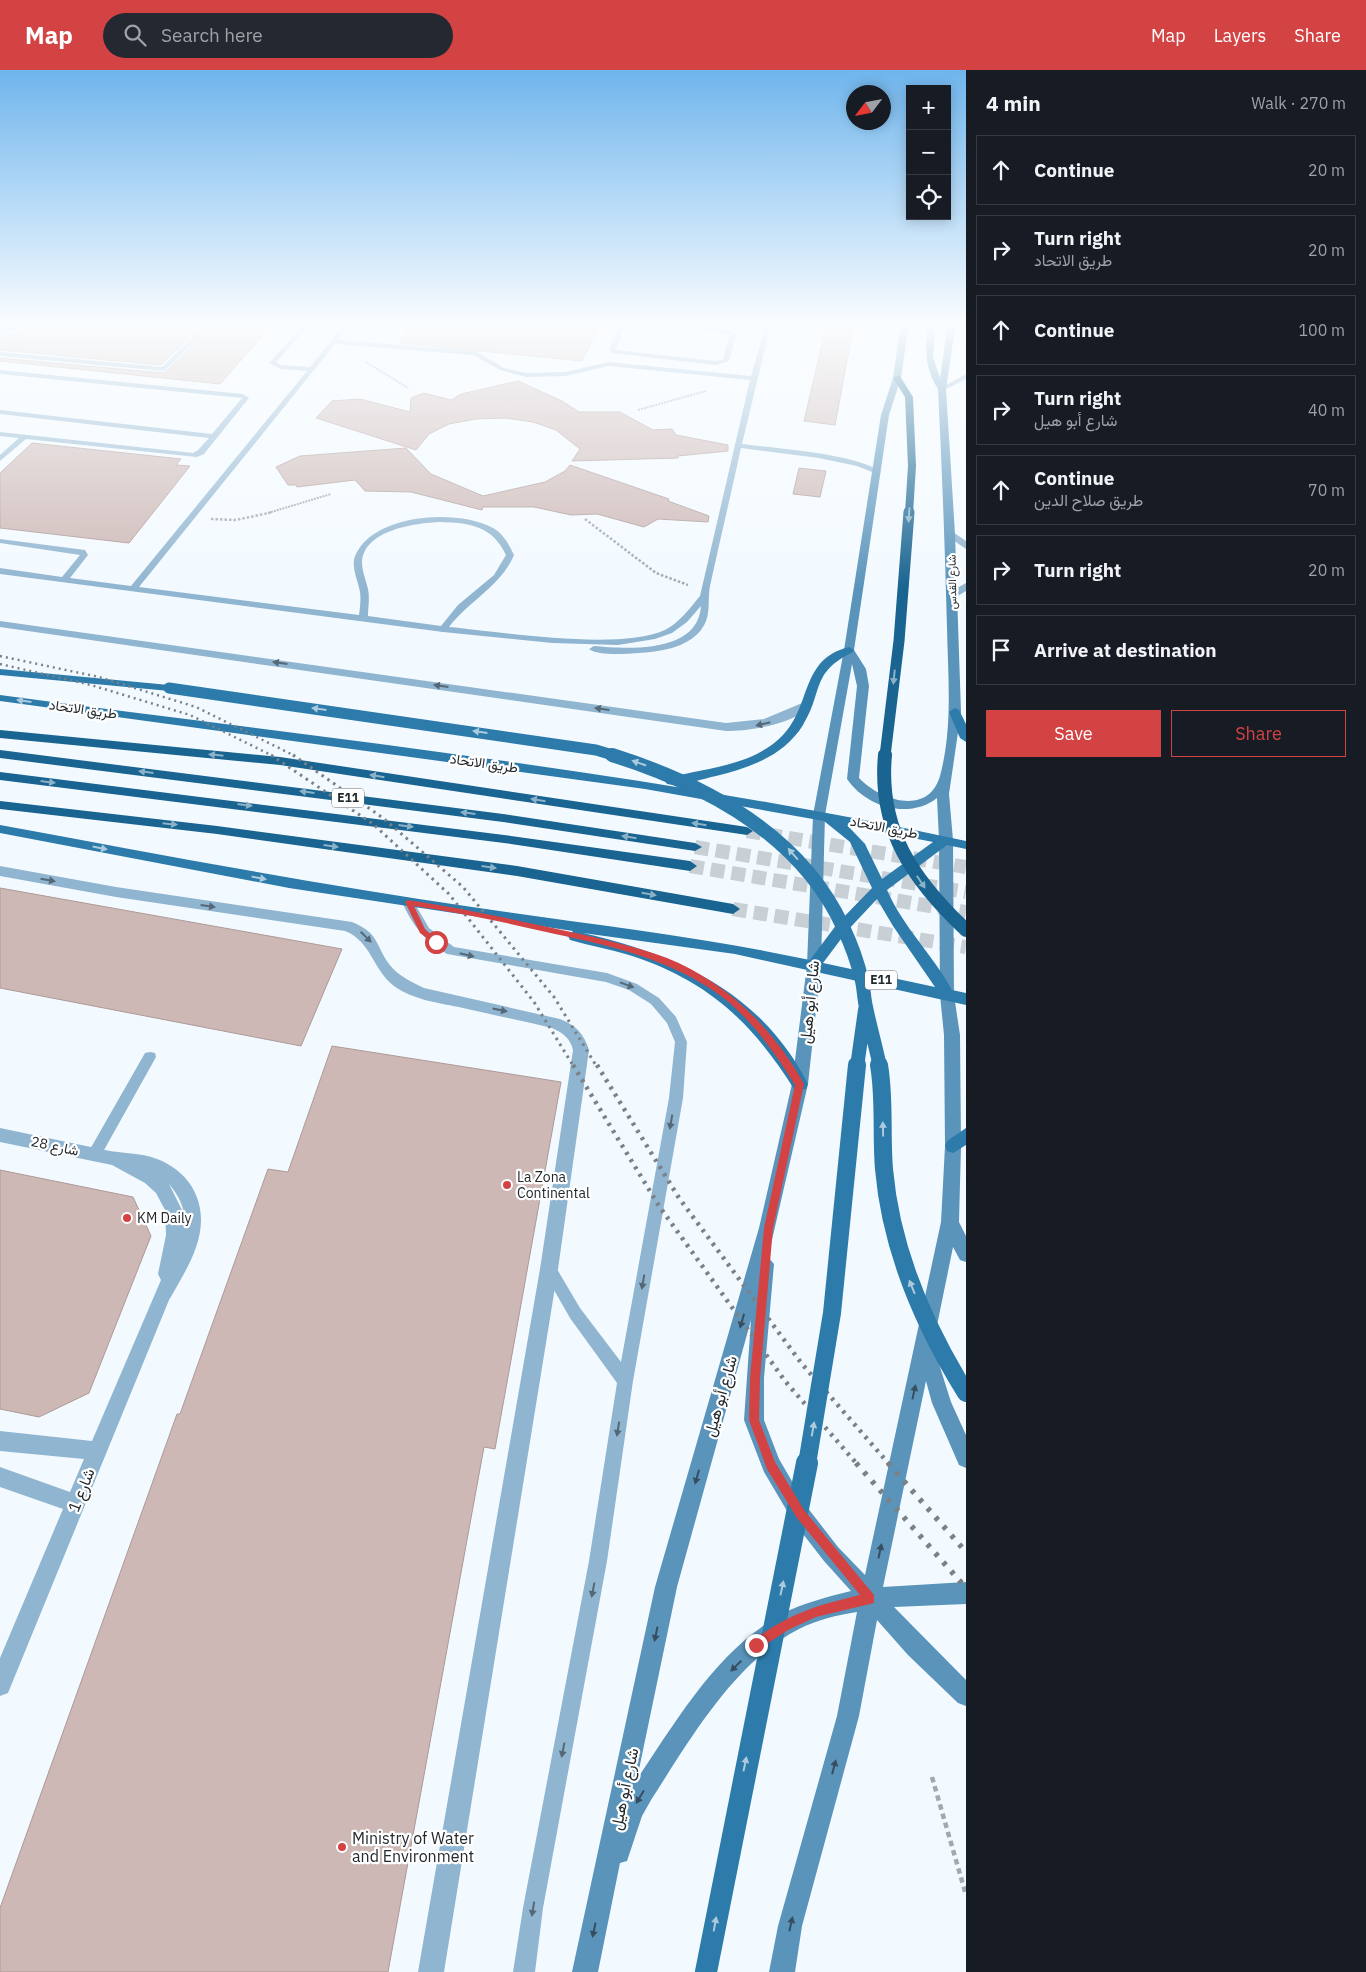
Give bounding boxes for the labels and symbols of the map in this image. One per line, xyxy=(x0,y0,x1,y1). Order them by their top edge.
north arrow xyxy=(846,85,891,130)
one-way arrow xyxy=(904,507,912,523)
street label: شارع القدس xyxy=(945,554,960,610)
one-way arrow xyxy=(272,659,288,667)
one-way arrow xyxy=(890,669,898,685)
one-way arrow xyxy=(433,682,449,690)
street label: طريق الاتحاد xyxy=(48,695,118,723)
one-way arrow xyxy=(16,697,32,705)
one-way arrow xyxy=(311,705,327,713)
one-way arrow xyxy=(594,705,610,713)
one-way arrow xyxy=(756,720,771,728)
one-way arrow xyxy=(472,728,488,736)
street label: طريق الاتحاد xyxy=(449,749,519,777)
one-way arrow xyxy=(208,751,224,759)
one-way arrow xyxy=(632,759,647,766)
one-way arrow xyxy=(138,768,154,776)
one-way arrow xyxy=(369,772,385,780)
one-way arrow xyxy=(41,778,57,786)
one-way arrow xyxy=(299,788,315,796)
road number: E11 xyxy=(332,788,364,808)
one-way arrow xyxy=(530,796,546,804)
one-way arrow xyxy=(237,802,253,810)
one-way arrow xyxy=(460,809,476,817)
street label: طريق الاتحاد xyxy=(849,812,919,842)
one-way arrow xyxy=(162,820,178,828)
one-way arrow xyxy=(690,820,706,828)
one-way arrow xyxy=(398,822,414,830)
one-way arrow xyxy=(621,833,637,841)
one-way arrow xyxy=(324,842,340,850)
one-way arrow xyxy=(92,844,108,852)
one-way arrow xyxy=(787,849,799,861)
one-way arrow xyxy=(481,863,497,871)
one-way arrow xyxy=(252,874,268,882)
one-way arrow xyxy=(916,875,926,889)
one-way arrow xyxy=(40,877,56,885)
one-way arrow xyxy=(642,890,658,898)
one-way arrow xyxy=(201,902,217,910)
one-way arrow xyxy=(360,931,372,943)
route start xyxy=(425,931,448,954)
one-way arrow xyxy=(460,951,475,959)
street label: شارع أبو هيل xyxy=(795,959,825,1045)
road number: E11 xyxy=(865,970,897,990)
one-way arrow xyxy=(619,982,634,989)
one-way arrow xyxy=(492,1007,508,1015)
one-way arrow xyxy=(667,1114,675,1130)
one-way arrow xyxy=(879,1120,887,1136)
street label: شارع 28 xyxy=(29,1132,80,1162)
place label: La Zona Continental xyxy=(517,1168,590,1202)
marker: La Zona Continental xyxy=(501,1179,513,1191)
place label: KM Daily xyxy=(137,1209,192,1227)
marker: KM Daily xyxy=(121,1212,133,1224)
one-way arrow xyxy=(639,1274,647,1289)
one-way arrow xyxy=(908,1280,916,1294)
one-way arrow xyxy=(737,1314,745,1329)
street label: شارع أبو هيل xyxy=(699,1353,743,1439)
one-way arrow xyxy=(910,1385,918,1400)
one-way arrow xyxy=(810,1420,818,1436)
one-way arrow xyxy=(614,1422,622,1438)
street label: شارع 1 xyxy=(63,1465,101,1516)
one-way arrow xyxy=(693,1470,701,1485)
one-way arrow xyxy=(876,1543,884,1559)
one-way arrow xyxy=(778,1581,786,1596)
one-way arrow xyxy=(588,1582,596,1598)
one-way arrow xyxy=(652,1627,660,1642)
route end xyxy=(745,1634,768,1657)
one-way arrow xyxy=(730,1660,742,1672)
one-way arrow xyxy=(558,1742,566,1758)
street label: شارع أبو هيل xyxy=(606,1746,644,1832)
one-way arrow xyxy=(741,1757,749,1772)
one-way arrow xyxy=(830,1760,838,1775)
one-way arrow xyxy=(636,1790,645,1804)
place label: Ministry of Water and Environment xyxy=(352,1828,474,1866)
marker: Ministry of Water and Environment xyxy=(336,1841,348,1853)
one-way arrow xyxy=(529,1902,537,1918)
one-way arrow xyxy=(711,1916,719,1932)
one-way arrow xyxy=(787,1916,795,1932)
one-way arrow xyxy=(590,1923,598,1938)

